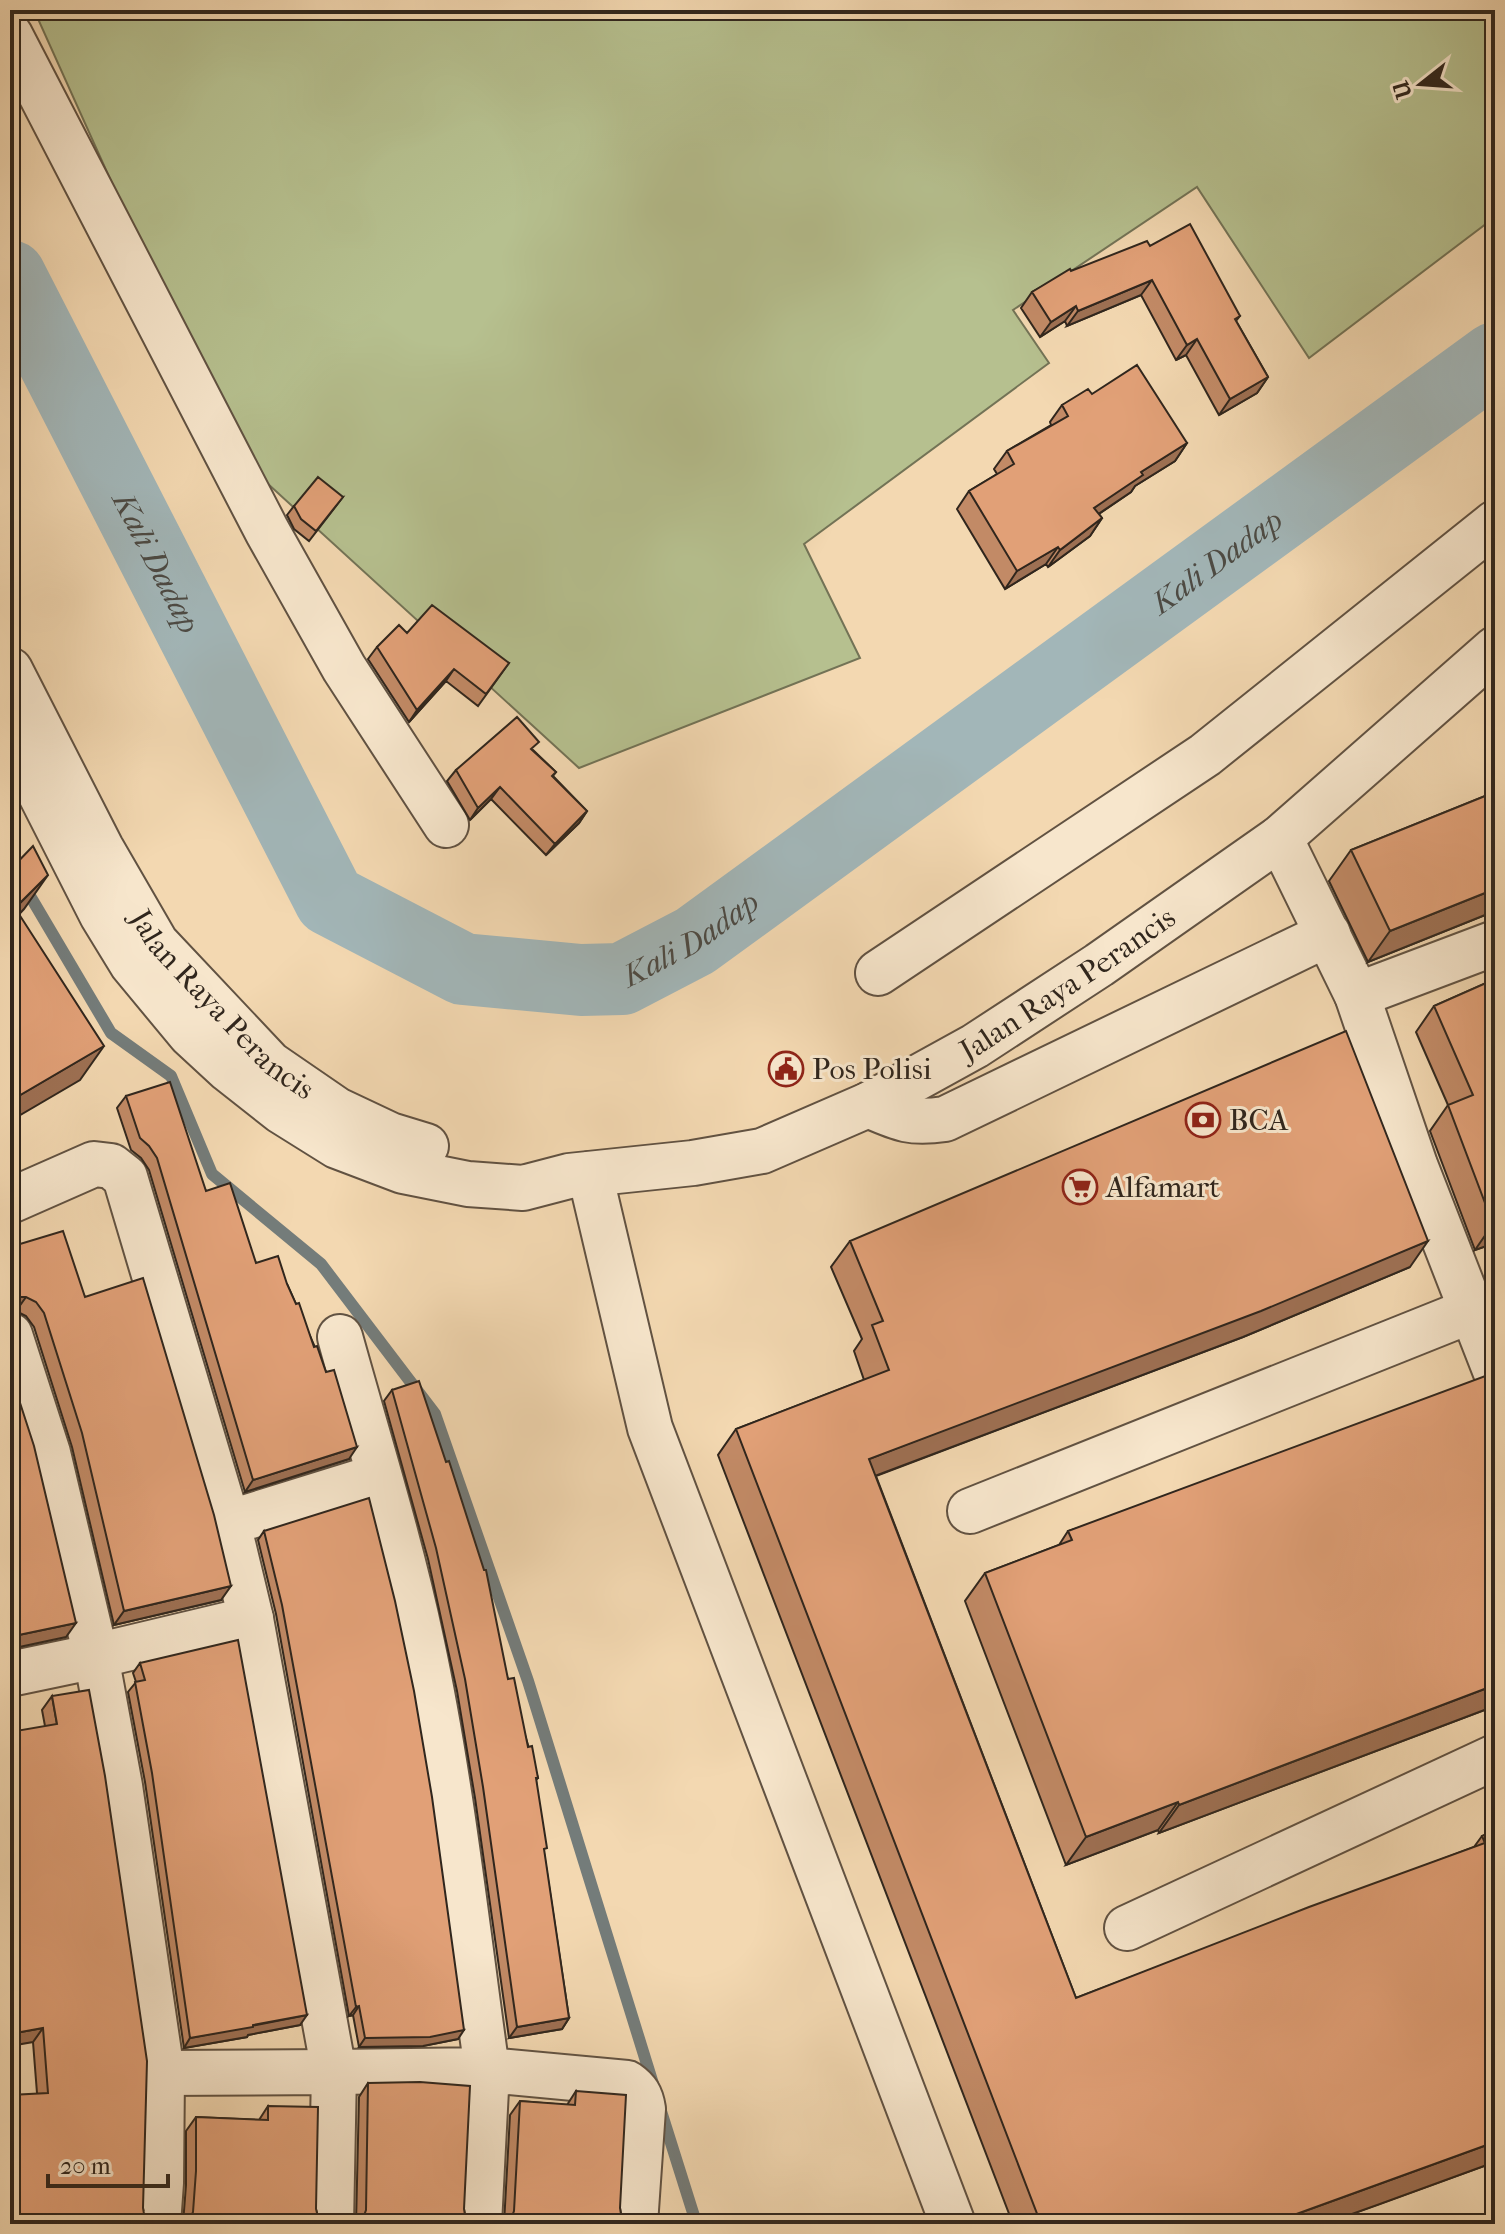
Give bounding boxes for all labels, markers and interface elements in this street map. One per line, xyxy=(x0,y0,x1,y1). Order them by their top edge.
north arrow xyxy=(1381,44,1461,124)
text: U xyxy=(1388,77,1418,102)
water label: Kali Dadap xyxy=(104,484,208,640)
water label: Kali Dadap xyxy=(1142,501,1290,623)
water label: Kali Dadap xyxy=(614,883,766,996)
street label: Jalan Raya Perancis xyxy=(952,900,1182,1070)
street label: Jalan Raya Perancis xyxy=(122,902,321,1107)
public building icon: Pos Polisi xyxy=(767,1050,805,1088)
place label: Pos Polisi xyxy=(812,1052,932,1087)
bank icon: BCA xyxy=(1184,1101,1222,1139)
place label: BCA xyxy=(1229,1103,1289,1138)
supermarket icon: Alfamart xyxy=(1061,1168,1099,1206)
place label: Alfamart xyxy=(1105,1170,1220,1205)
scale bar xyxy=(48,2138,168,2188)
text: 20 m xyxy=(60,2152,111,2180)

